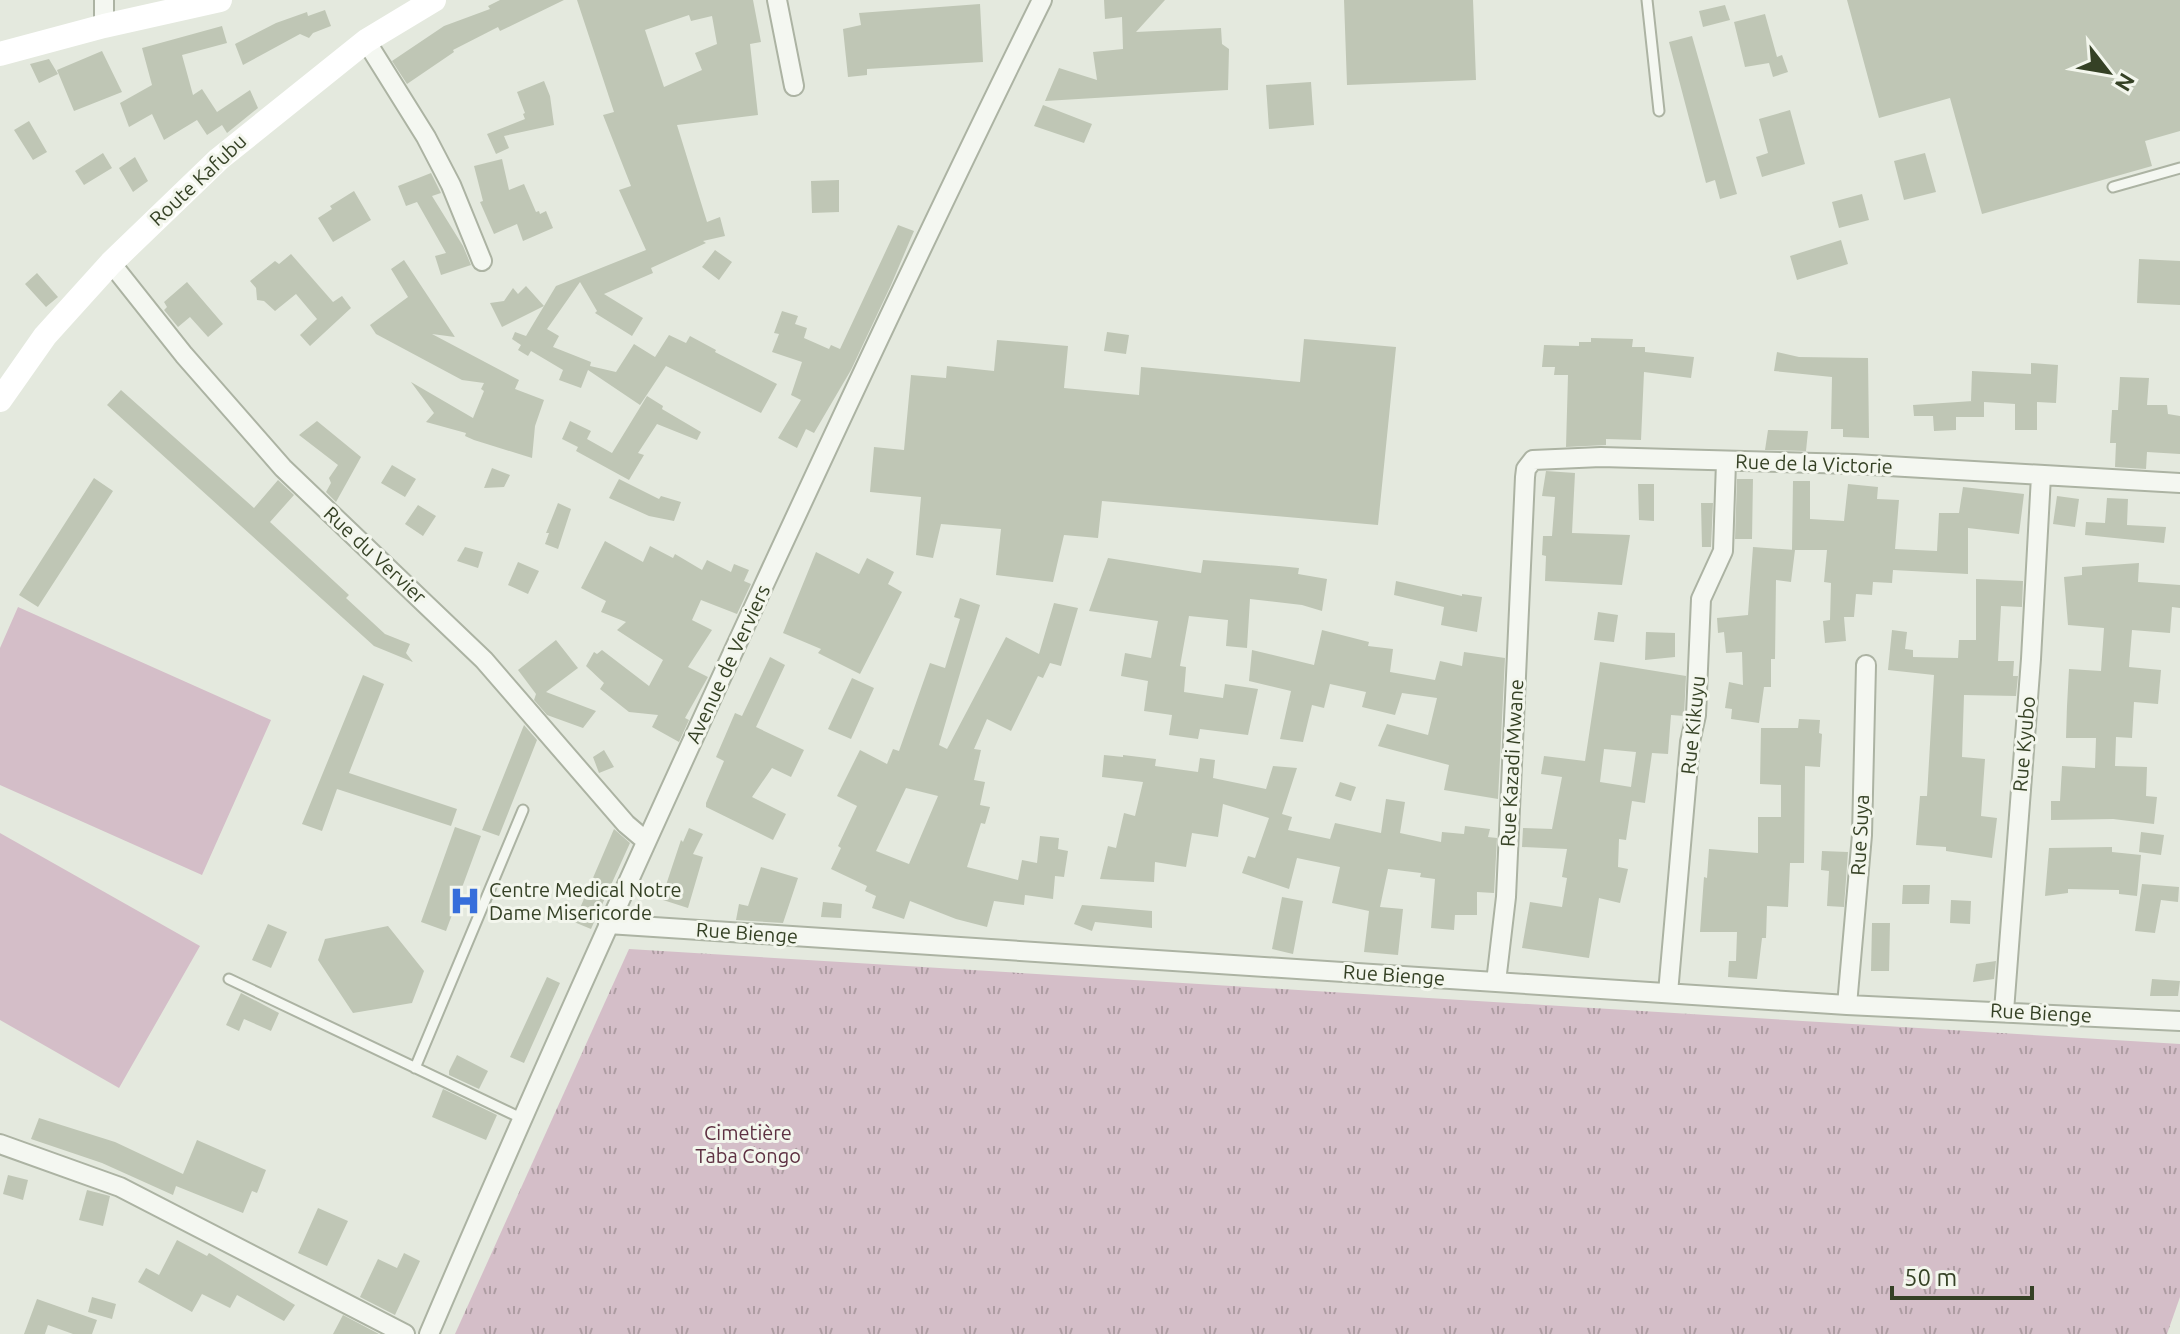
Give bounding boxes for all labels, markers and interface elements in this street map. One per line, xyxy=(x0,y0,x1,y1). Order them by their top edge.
north arrow xyxy=(2068,32,2148,112)
text: N xyxy=(2111,69,2141,96)
street label: Route Kafubu xyxy=(145,129,251,230)
street label: Rue de la Victorie xyxy=(1735,449,1893,478)
street label: Rue du Vervier xyxy=(319,501,432,608)
street label: Avenue de Verviers xyxy=(681,581,774,747)
street label: Rue Kikuyu xyxy=(1676,674,1709,776)
street label: Rue Kazadi Mwane xyxy=(1496,678,1527,848)
street label: Rue Kyubo xyxy=(2008,695,2039,793)
street label: Rue Suya xyxy=(1846,794,1873,876)
place label: Centre Medical Notre Dame Misericorde xyxy=(489,878,682,924)
hospital icon: Centre Medical Notre Dame Misericorde xyxy=(448,884,482,918)
street label: Rue Bienge xyxy=(695,917,799,948)
street label: Rue Bienge xyxy=(1342,959,1446,990)
street label: Rue Bienge xyxy=(1989,998,2093,1027)
park label: Cimetière Taba Congo xyxy=(695,1121,801,1167)
scale bar xyxy=(1892,1250,2032,1300)
text: 50 m xyxy=(1904,1264,1957,1291)

